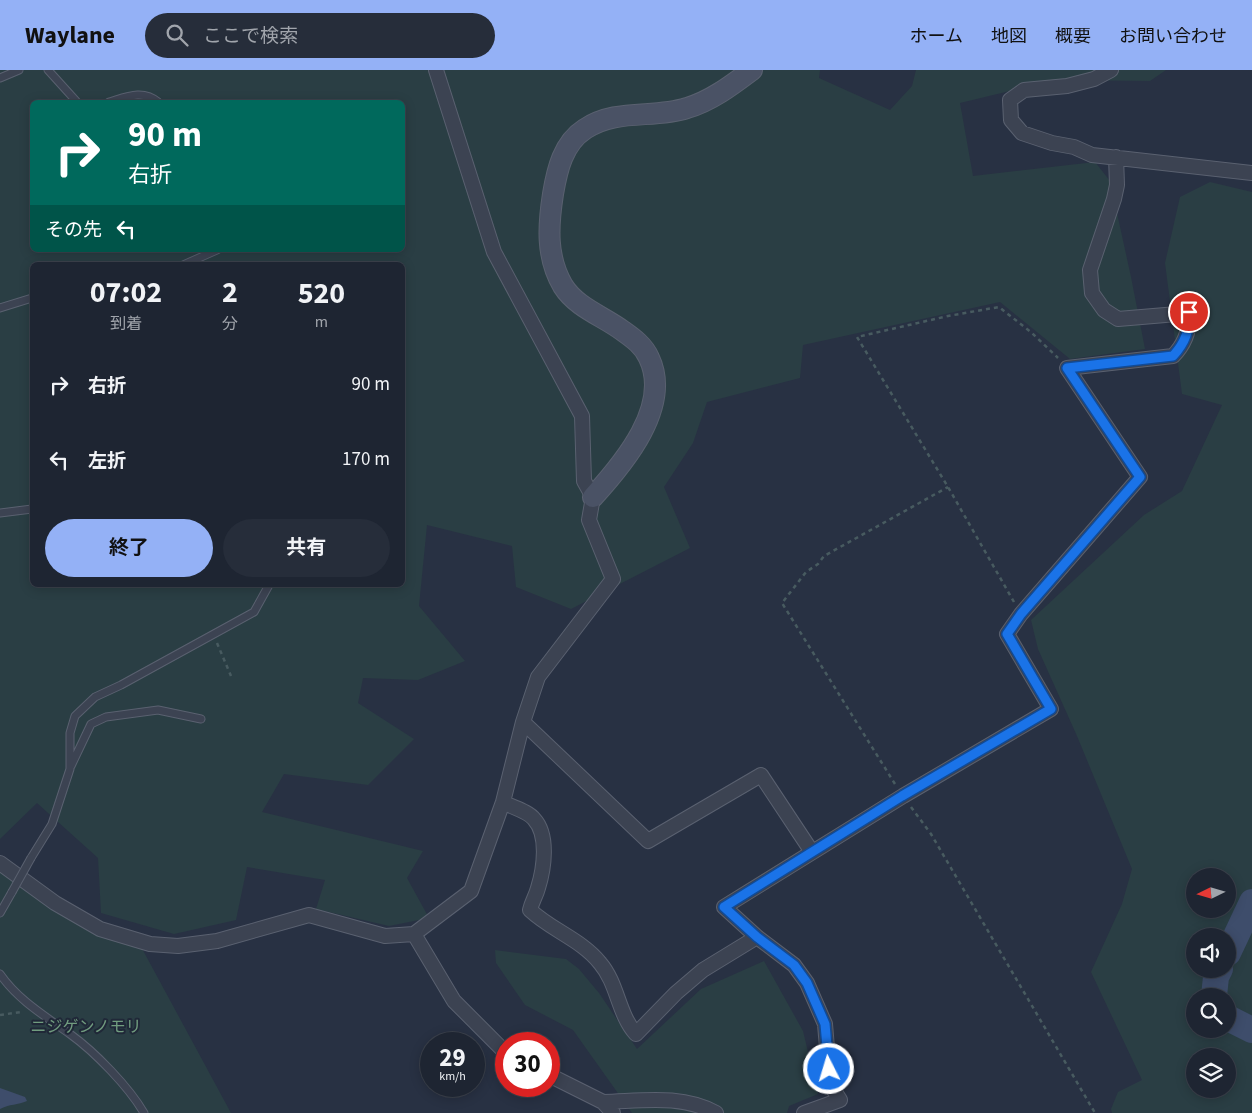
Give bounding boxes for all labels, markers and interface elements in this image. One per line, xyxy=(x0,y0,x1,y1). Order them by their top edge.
search box xyxy=(145,13,495,58)
text: Waylane xyxy=(25,18,115,53)
icon: search xyxy=(163,21,191,49)
text: ここで検索 xyxy=(203,23,298,50)
text: ホーム xyxy=(910,24,963,49)
text: 地図 xyxy=(991,24,1027,49)
text: 概要 xyxy=(1055,24,1091,49)
text: お問い合わせ xyxy=(1119,24,1227,49)
text: 90 m xyxy=(128,110,202,160)
icon: right xyxy=(45,120,110,185)
text: 右折 xyxy=(128,159,172,191)
icon: left xyxy=(112,215,140,243)
text: その先 xyxy=(45,217,102,244)
text: 07:02 xyxy=(90,271,162,314)
text: 2 xyxy=(222,271,238,314)
text: 520 xyxy=(298,272,345,315)
pin xyxy=(1168,291,1210,333)
icon: arrive xyxy=(1175,298,1203,326)
text: m xyxy=(315,311,328,333)
text: 到着 xyxy=(110,313,142,335)
text: 分 xyxy=(222,313,238,335)
icon: right xyxy=(45,371,73,399)
text: 90 m xyxy=(352,371,390,398)
text: 右折 xyxy=(88,373,126,400)
icon: left xyxy=(45,446,73,474)
text: 170 m xyxy=(342,446,390,473)
text: 左折 xyxy=(88,448,126,475)
button: 終了 xyxy=(45,519,213,577)
button: 共有 xyxy=(223,519,390,577)
north arrow xyxy=(1186,868,1236,918)
map controls xyxy=(1186,868,1236,1098)
button: sound xyxy=(1186,928,1236,978)
button: search xyxy=(1186,988,1236,1038)
park label: ニジゲンノモリ xyxy=(30,1016,142,1038)
speed limit sign: 30 xyxy=(495,1032,560,1097)
text: 29 xyxy=(439,1040,466,1076)
position arrow xyxy=(802,1042,854,1094)
button: layers xyxy=(1186,1048,1236,1098)
text: km/h xyxy=(439,1068,466,1085)

